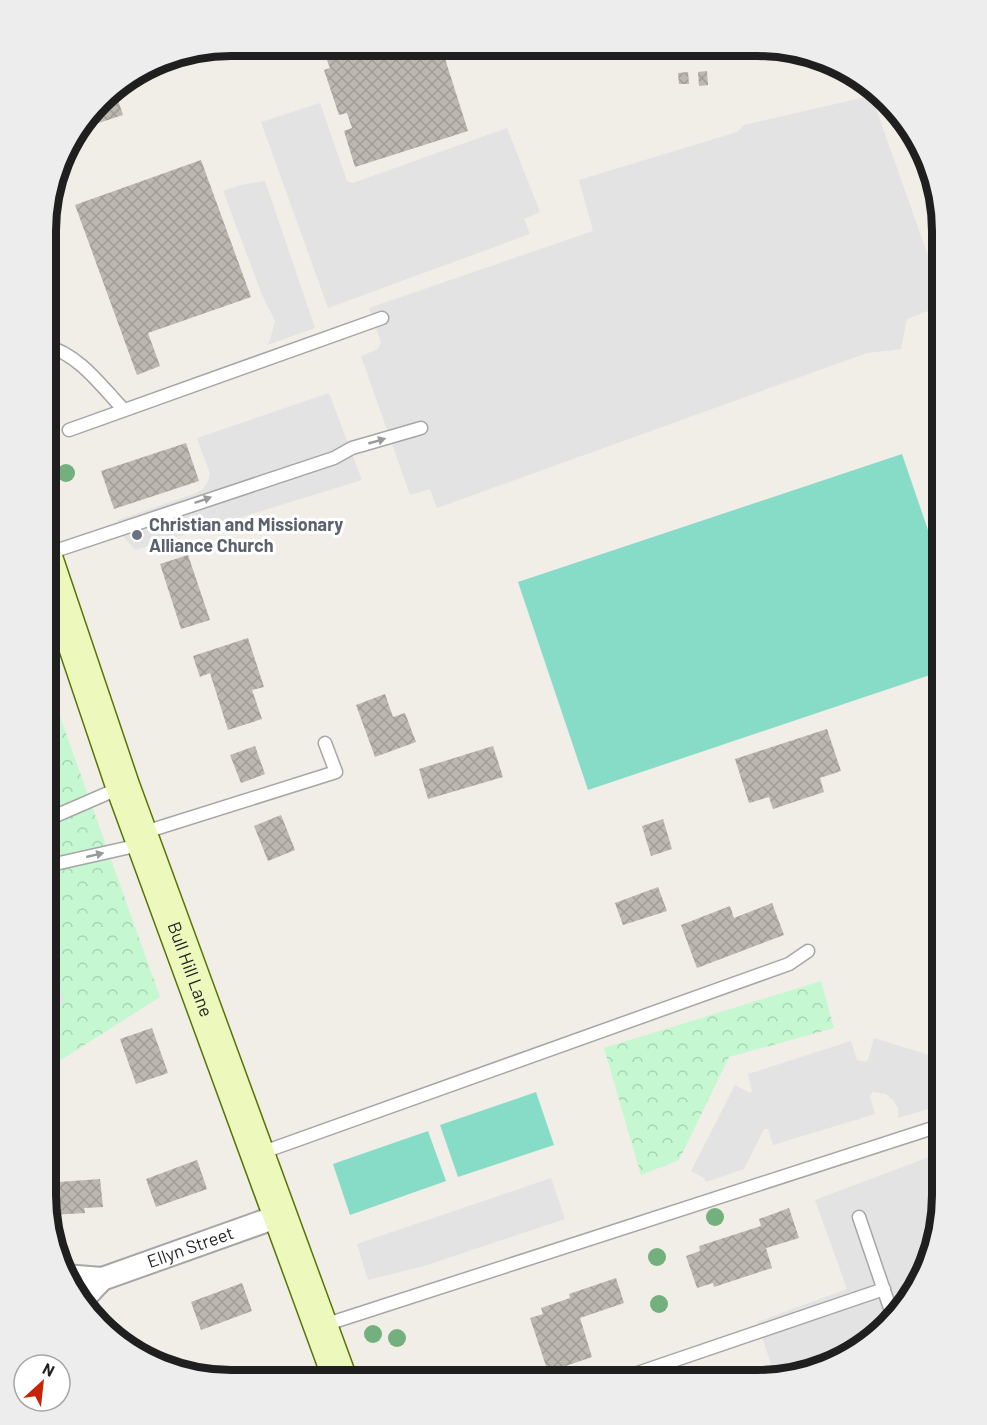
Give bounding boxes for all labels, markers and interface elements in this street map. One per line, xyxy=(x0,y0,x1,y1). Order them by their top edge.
one-way arrow xyxy=(368,436,386,445)
one-way arrow xyxy=(194,495,212,505)
place label: Christian and Missionary Alliance Church xyxy=(149,513,343,556)
marker: Christian and Missionary Alliance Church xyxy=(130,528,144,542)
one-way arrow xyxy=(85,849,104,859)
street label: Bull Hill Lane xyxy=(163,919,218,1020)
street label: Ellyn Street xyxy=(144,1221,236,1272)
north arrow xyxy=(12,1353,72,1413)
text: N xyxy=(40,1358,58,1380)

